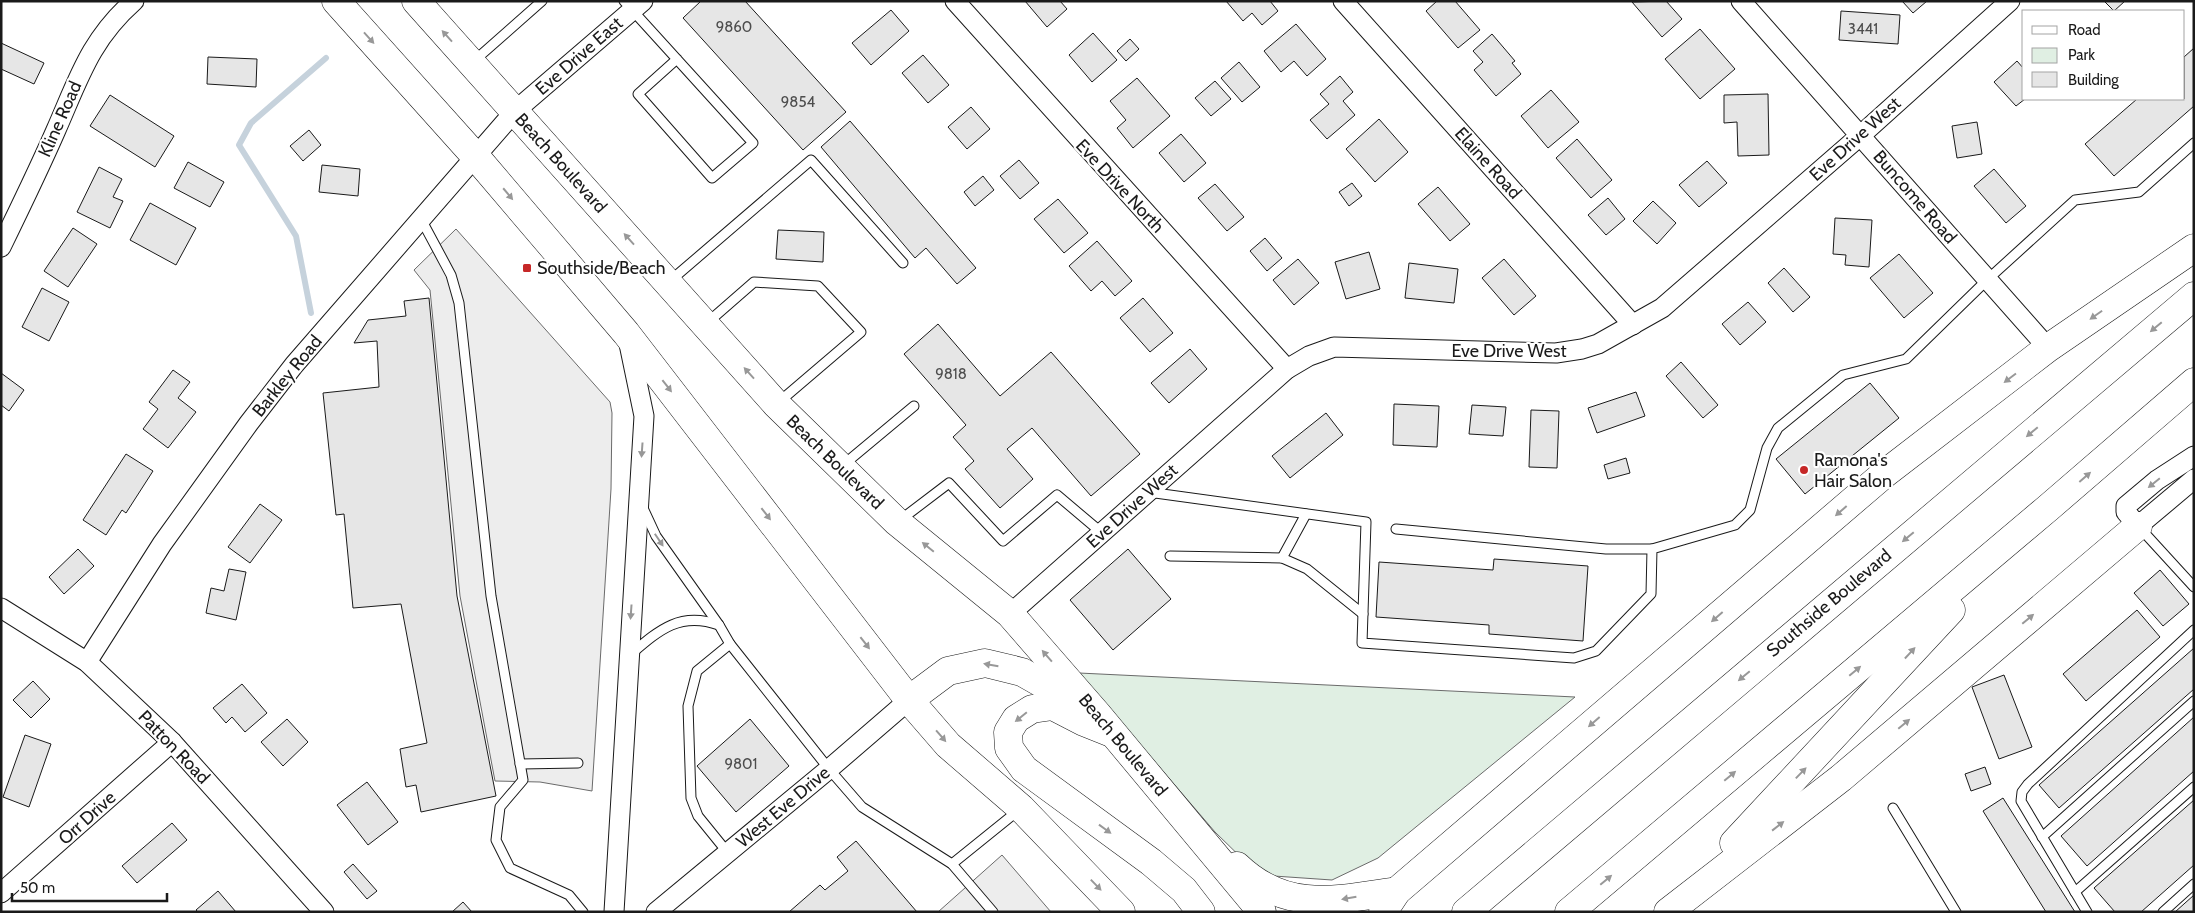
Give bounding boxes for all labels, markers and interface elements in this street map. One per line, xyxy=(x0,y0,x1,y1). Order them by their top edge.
legend xyxy=(2022,10,2185,100)
street label: Eve Drive East xyxy=(531,12,627,100)
house number: 9860 xyxy=(716,18,752,36)
house number: 3441 xyxy=(1848,20,1878,38)
text: Road xyxy=(2068,21,2101,39)
one-way arrow xyxy=(442,29,453,42)
one-way arrow xyxy=(363,31,375,43)
text: Park xyxy=(2068,46,2095,64)
text: Building xyxy=(2068,71,2119,89)
street label: Kline Road xyxy=(34,78,86,160)
street label: Eve Drive West xyxy=(1805,92,1905,186)
house number: 9854 xyxy=(781,93,816,111)
street label: Beach Boulevard xyxy=(510,109,612,217)
street label: Elaine Road xyxy=(1450,123,1526,203)
street label: Eve Drive North xyxy=(1071,135,1169,237)
street label: Buncome Road xyxy=(1869,146,1961,248)
one-way arrow xyxy=(502,188,513,201)
one-way arrow xyxy=(623,233,635,245)
place label: Southside/Beach xyxy=(537,257,666,279)
marker: Southside/Beach xyxy=(521,262,533,274)
one-way arrow xyxy=(2089,310,2103,320)
one-way arrow xyxy=(2150,322,2163,333)
street label: Barkley Road xyxy=(247,331,327,421)
street label: Eve Drive West xyxy=(1451,340,1567,362)
house number: 9818 xyxy=(935,365,967,383)
one-way arrow xyxy=(743,367,754,380)
one-way arrow xyxy=(2004,372,2017,383)
one-way arrow xyxy=(661,379,672,392)
street label: Beach Boulevard xyxy=(782,410,888,514)
one-way arrow xyxy=(2026,426,2038,437)
one-way arrow xyxy=(638,442,646,458)
place label: Ramona's Hair Salon xyxy=(1814,449,1892,492)
street label: Eve Drive West xyxy=(1082,459,1182,553)
marker: Ramona's Hair Salon xyxy=(1798,464,1810,476)
one-way arrow xyxy=(2079,471,2092,482)
one-way arrow xyxy=(2147,478,2160,489)
one-way arrow xyxy=(1835,505,1847,516)
one-way arrow xyxy=(761,507,771,521)
one-way arrow xyxy=(1902,531,1915,542)
one-way arrow xyxy=(655,533,664,547)
one-way arrow xyxy=(921,542,934,553)
street label: Southside Boulevard xyxy=(1762,544,1896,662)
one-way arrow xyxy=(627,604,635,620)
one-way arrow xyxy=(1711,611,1724,622)
one-way arrow xyxy=(2022,613,2034,625)
one-way arrow xyxy=(860,636,871,649)
one-way arrow xyxy=(1904,648,1916,660)
one-way arrow xyxy=(1041,651,1053,663)
one-way arrow xyxy=(984,661,999,669)
one-way arrow xyxy=(1849,666,1861,677)
one-way arrow xyxy=(1737,670,1750,681)
street label: Beach Boulevard xyxy=(1074,689,1172,801)
street label: Patton Road xyxy=(134,706,214,788)
one-way arrow xyxy=(1015,711,1028,722)
one-way arrow xyxy=(1588,717,1601,728)
one-way arrow xyxy=(1898,718,1910,730)
one-way arrow xyxy=(935,730,947,742)
house number: 9801 xyxy=(725,755,757,773)
street label: West Eve Drive xyxy=(732,762,834,852)
one-way arrow xyxy=(1795,768,1807,780)
one-way arrow xyxy=(1724,770,1737,781)
street label: Orr Drive xyxy=(54,787,120,849)
one-way arrow xyxy=(1771,821,1784,832)
one-way arrow xyxy=(1098,823,1111,834)
scale bar xyxy=(12,870,168,902)
one-way arrow xyxy=(1599,875,1612,886)
text: 50 m xyxy=(20,879,55,897)
one-way arrow xyxy=(1090,879,1102,891)
one-way arrow xyxy=(1341,895,1357,903)

